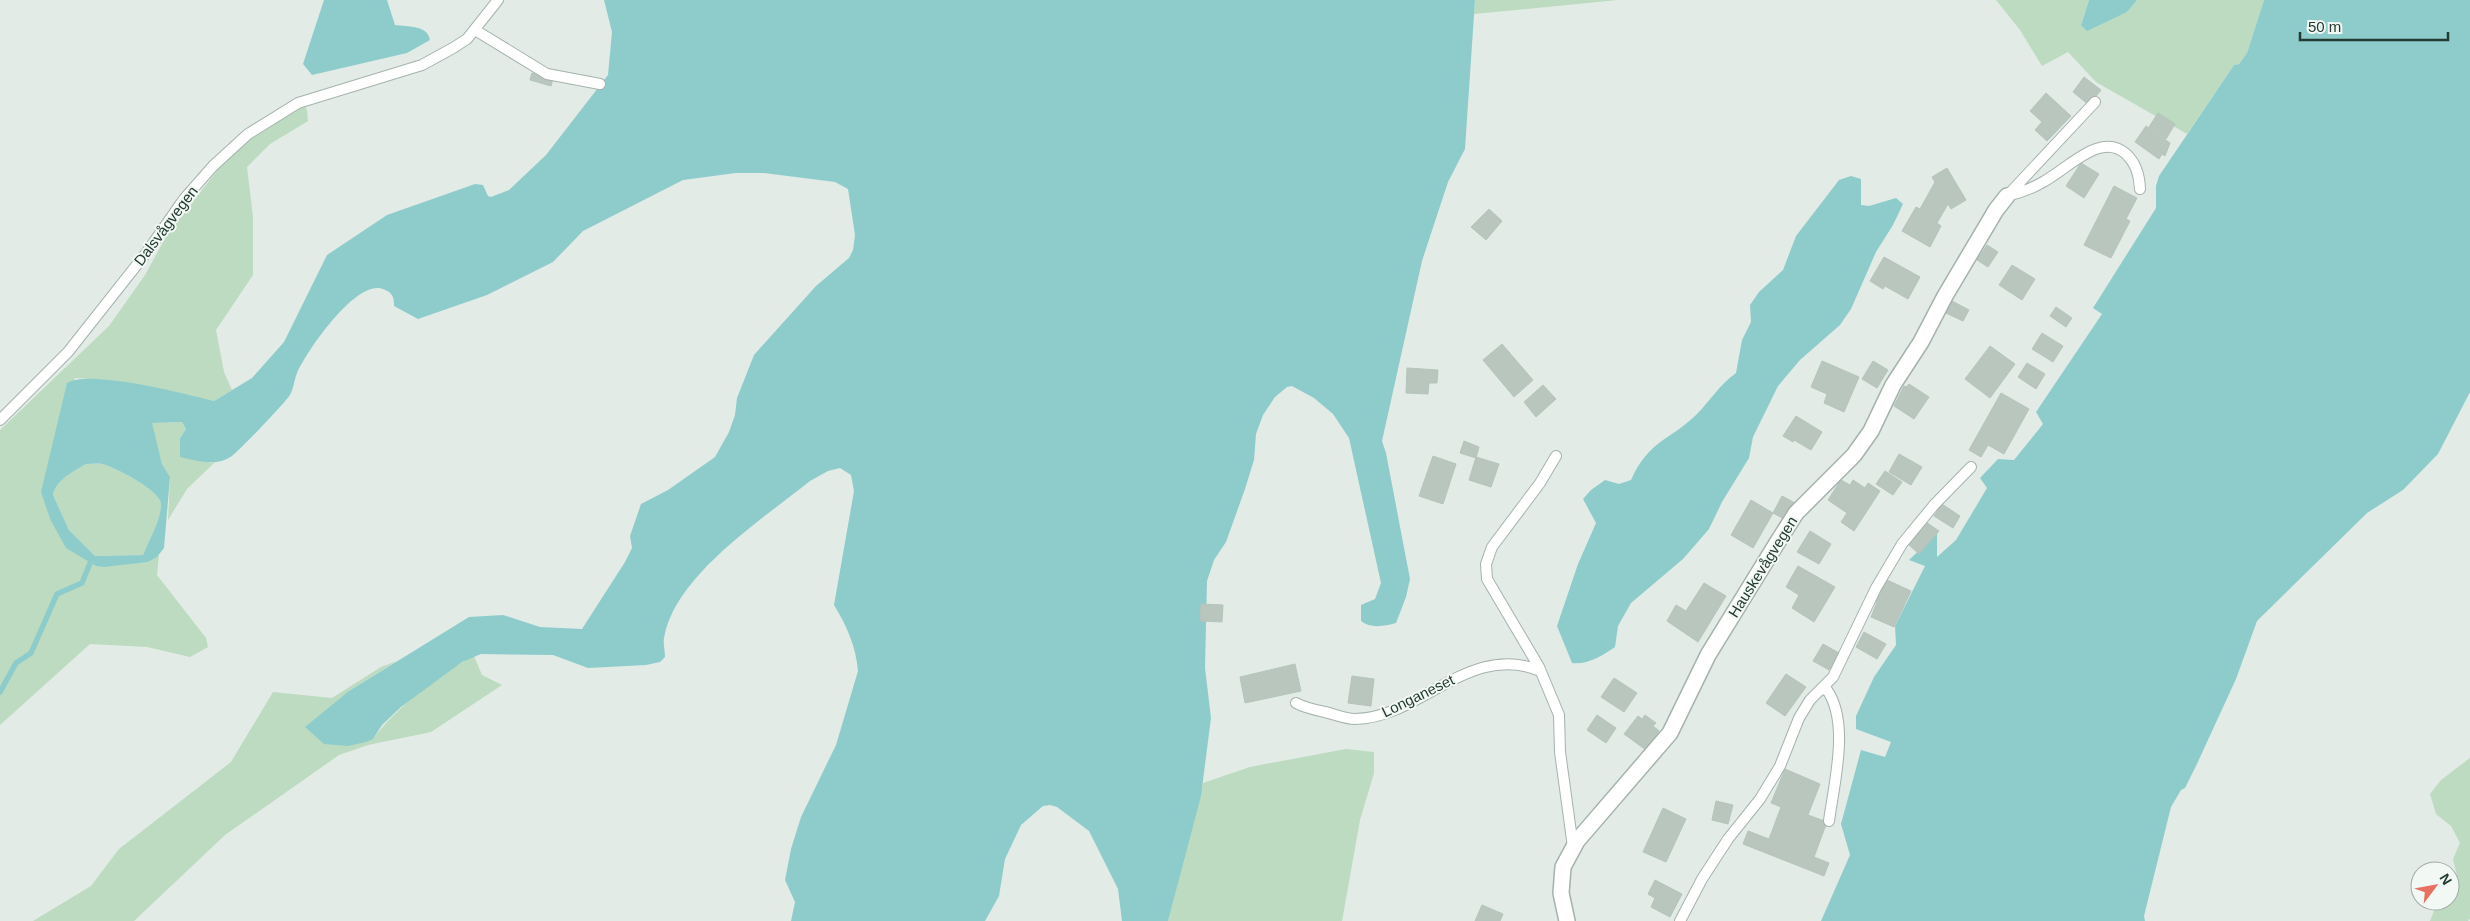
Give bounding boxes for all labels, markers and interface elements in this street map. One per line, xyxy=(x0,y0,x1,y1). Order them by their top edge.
scale bar xyxy=(2300,10,2448,42)
text: 50 m xyxy=(2308,18,2341,35)
street label: Dalsvågvegen xyxy=(130,183,201,269)
street label: Hauskevågvegen xyxy=(1725,513,1800,620)
street label: Longaneset xyxy=(1379,670,1457,720)
north arrow xyxy=(2410,861,2460,911)
text: N xyxy=(2437,871,2455,888)

